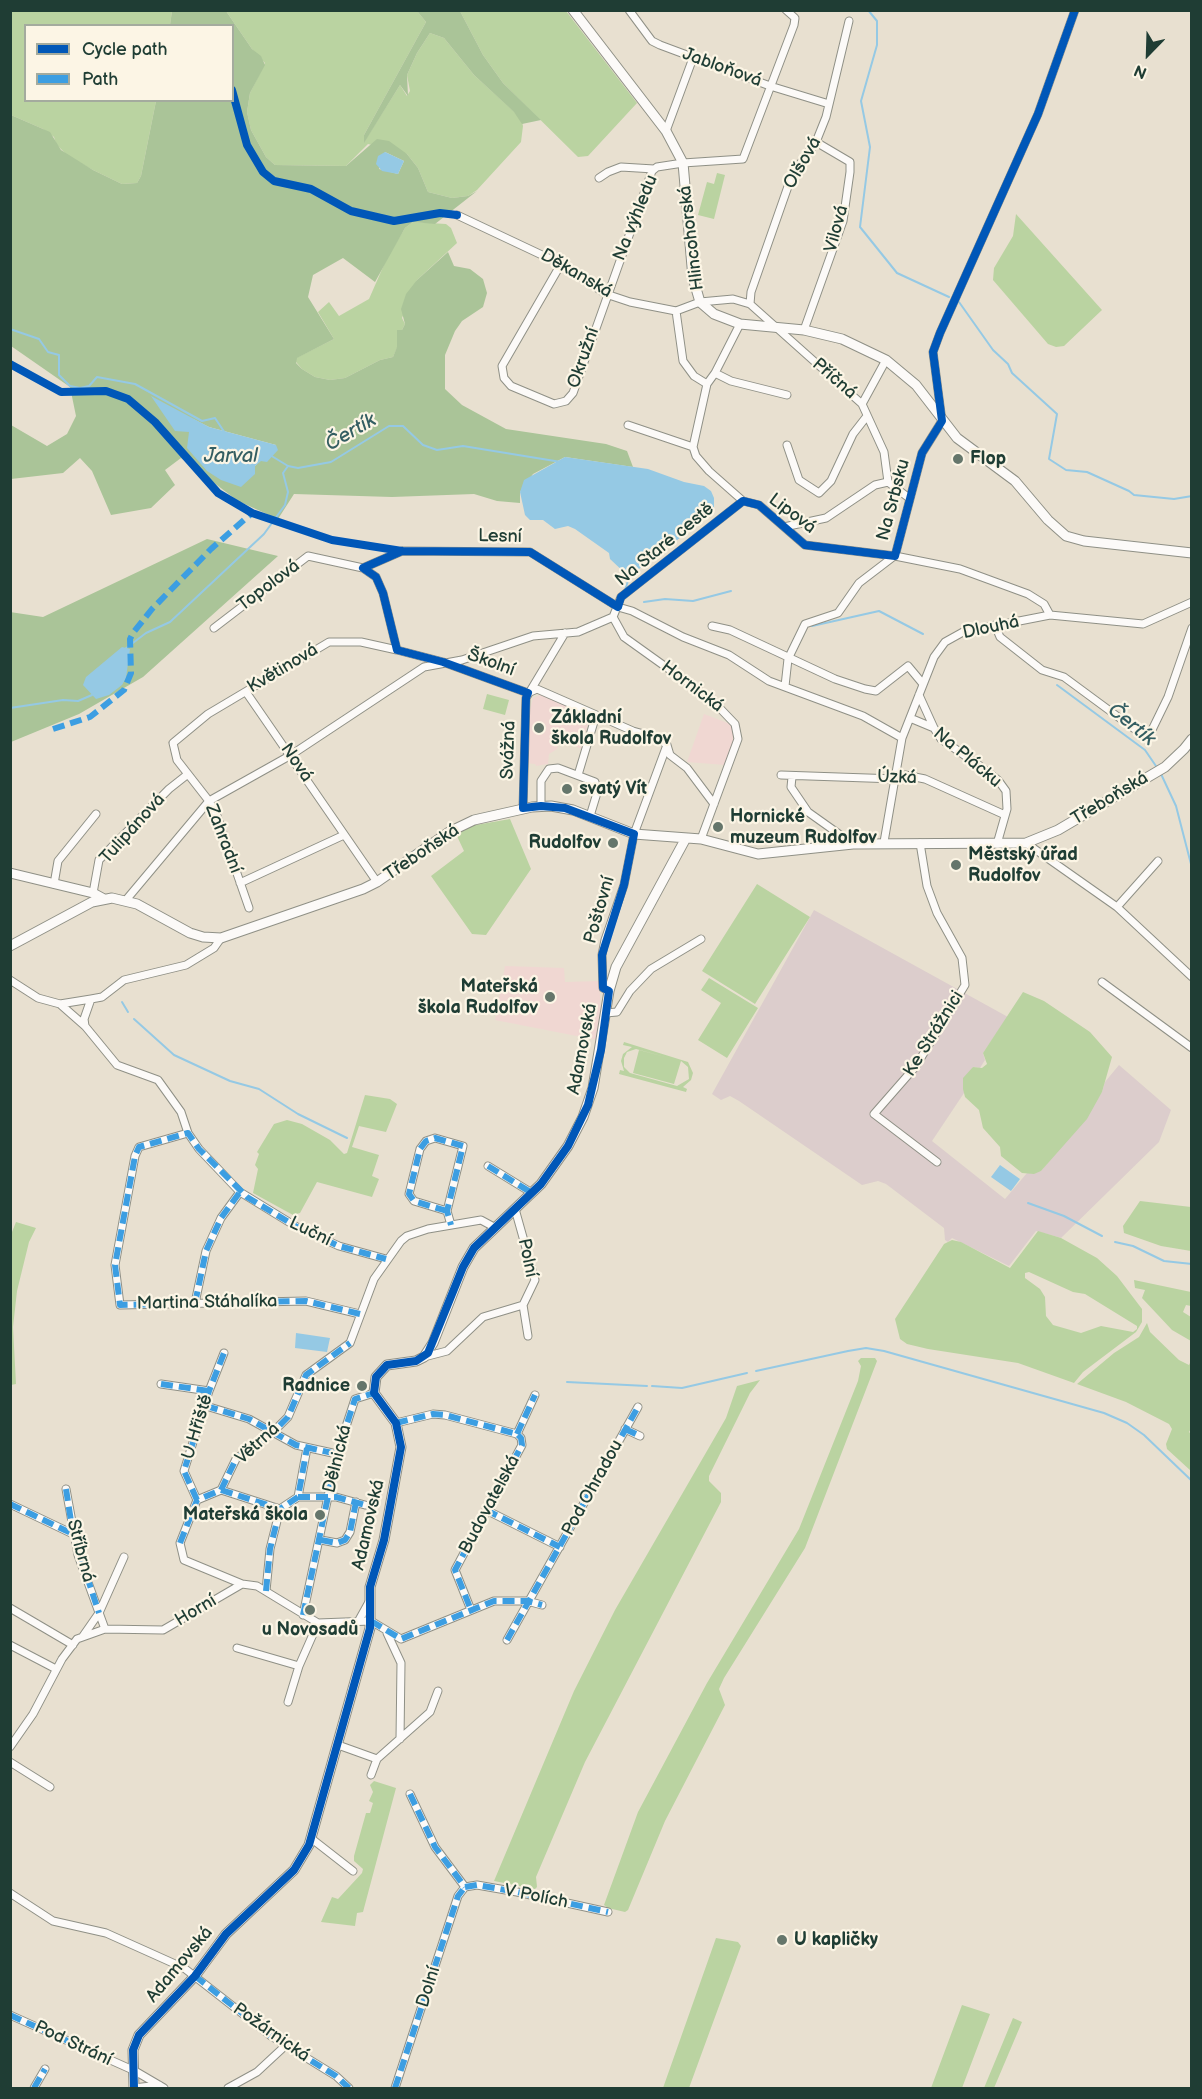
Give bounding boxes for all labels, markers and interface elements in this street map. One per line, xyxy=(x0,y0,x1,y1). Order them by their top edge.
legend xyxy=(24,24,234,102)
north arrow xyxy=(1118,24,1178,84)
text: Cycle path xyxy=(82,39,168,60)
street label: Jabloňová xyxy=(679,44,765,92)
text: N xyxy=(1132,60,1150,82)
text: Path xyxy=(82,69,118,90)
street label: Olšová xyxy=(780,133,826,193)
street label: Na výhledu xyxy=(609,172,663,264)
street label: Hlincohorská xyxy=(675,184,709,292)
street label: Vilová xyxy=(820,203,854,255)
street label: Děkanská xyxy=(536,245,616,303)
street label: Okružní xyxy=(564,325,604,391)
street label: Příčná xyxy=(807,354,861,404)
water label: Čertík xyxy=(321,409,381,457)
water label: Jarval xyxy=(204,445,258,469)
place label: Flop xyxy=(970,448,1006,470)
marker: Flop xyxy=(951,452,965,466)
street label: Na Srbsku xyxy=(873,457,915,543)
street label: Lipová xyxy=(764,489,820,539)
street label: Na Staré cestě xyxy=(611,499,719,591)
street label: Lesní xyxy=(478,526,522,548)
street label: Topolová xyxy=(234,556,304,616)
street label: Dlouhá xyxy=(961,611,1021,645)
street label: Květinová xyxy=(244,639,322,699)
street label: Školní xyxy=(464,644,518,682)
street label: Hornická xyxy=(657,657,727,717)
water label: Čertík xyxy=(1102,699,1160,751)
place label: Základní škola Rudolfov xyxy=(551,707,671,750)
street label: Svážná xyxy=(497,720,521,780)
marker: Základní škola Rudolfov xyxy=(532,721,546,735)
street label: Na Plácku xyxy=(929,723,1005,793)
street label: Nová xyxy=(275,739,317,787)
street label: Úzká xyxy=(877,767,917,789)
street label: Třeboňská xyxy=(1068,768,1152,830)
place label: svatý Vít xyxy=(579,778,647,800)
marker: svatý Vít xyxy=(560,782,574,796)
street label: Tulipánová xyxy=(96,789,170,869)
street label: Zahradní xyxy=(200,801,246,877)
place label: Hornické muzeum Rudolfov xyxy=(730,806,877,848)
street label: Třeboňská xyxy=(380,820,464,886)
marker: Hornické muzeum Rudolfov xyxy=(711,820,725,834)
place label: Rudolfov xyxy=(529,832,601,854)
marker: Rudolfov xyxy=(606,836,620,850)
place label: Městský úřad Rudolfov xyxy=(968,844,1078,886)
marker: Městský úřad Rudolfov xyxy=(949,858,963,872)
street label: Poštovní xyxy=(580,874,620,946)
place label: Mateřská škola Rudolfov xyxy=(418,976,538,1018)
street label: Ke Strážnici xyxy=(899,987,969,1081)
marker: Mateřská škola Rudolfov xyxy=(543,990,557,1004)
street label: Adamovská xyxy=(564,1002,602,1096)
street label: Luční xyxy=(285,1213,335,1251)
street label: Polní xyxy=(512,1237,542,1279)
street label: Martina Stáhalíka xyxy=(137,1291,277,1315)
place label: Radnice xyxy=(282,1375,350,1397)
marker: Radnice xyxy=(355,1379,369,1393)
street label: U Hřiště xyxy=(178,1392,218,1462)
street label: Větrná xyxy=(231,1419,285,1469)
street label: Dělnická xyxy=(319,1423,357,1495)
street label: Pod Ohradou xyxy=(558,1436,628,1540)
street label: Budovatelská xyxy=(455,1452,525,1558)
street label: Adamovská xyxy=(348,1478,390,1572)
place label: Mateřská škola xyxy=(183,1504,308,1526)
marker: Mateřská škola xyxy=(313,1508,327,1522)
street label: Stříbrná xyxy=(61,1517,99,1585)
street label: Horní xyxy=(171,1590,221,1632)
marker: u Novosadů xyxy=(303,1603,317,1617)
place label: u Novosadů xyxy=(262,1619,358,1641)
street label: V Polích xyxy=(502,1880,570,1914)
street label: Adamovská xyxy=(142,1923,218,2007)
place label: U kapličky xyxy=(794,1929,878,1951)
marker: U kapličky xyxy=(775,1933,789,1947)
street label: Dolní xyxy=(413,1964,445,2010)
street label: Požárnická xyxy=(228,1999,314,2067)
street label: Pod Strání xyxy=(31,2017,115,2071)

